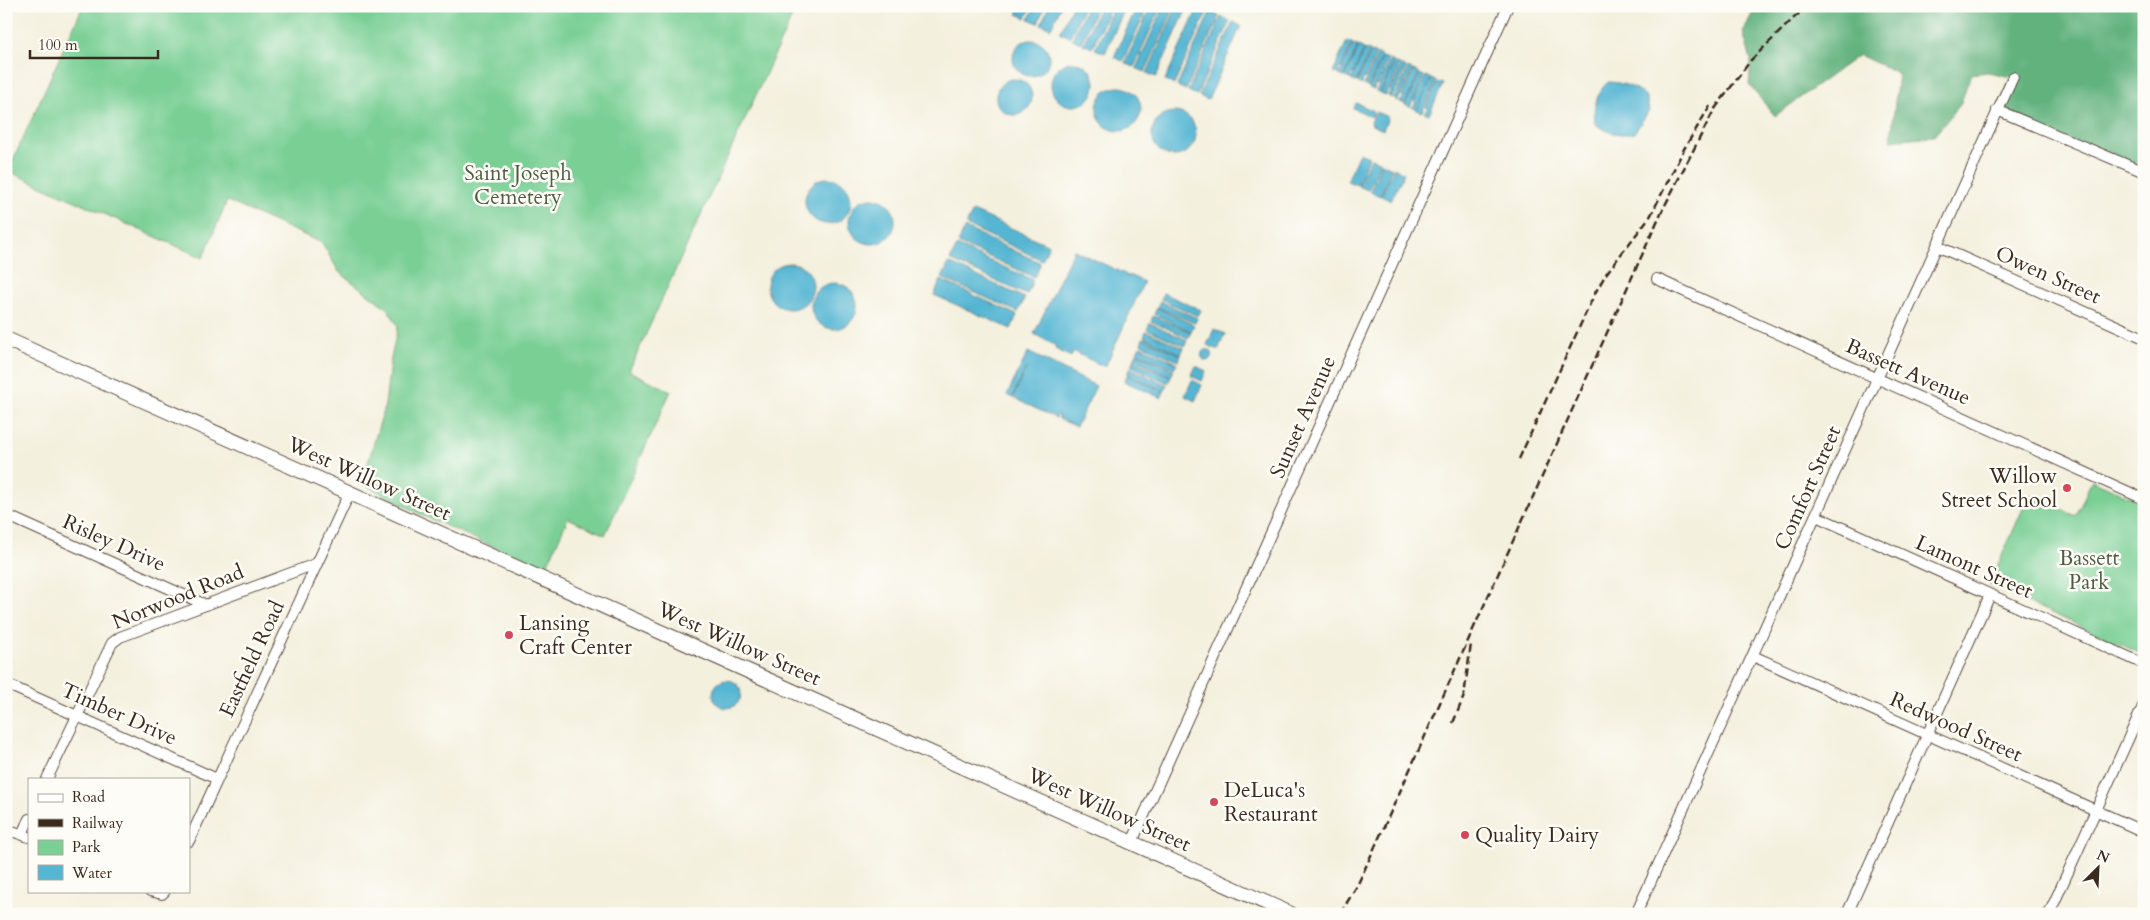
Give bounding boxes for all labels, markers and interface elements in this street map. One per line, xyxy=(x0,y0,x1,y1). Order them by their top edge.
scale bar xyxy=(30,28,158,60)
text: 100 m xyxy=(38,35,78,55)
park label: Saint Joseph Cemetery xyxy=(464,159,572,212)
street label: Owen Street xyxy=(1991,239,2106,311)
street label: Bassett Avenue xyxy=(1841,332,1975,412)
street label: Sunset Avenue xyxy=(1263,351,1343,483)
street label: Comfort Street xyxy=(1768,421,1849,555)
street label: West Willow Street xyxy=(282,430,456,528)
place label: Willow Street School xyxy=(1941,462,2057,515)
marker: Willow Street School xyxy=(2061,482,2073,494)
street label: Risley Drive xyxy=(58,507,170,579)
street label: Lamont Street xyxy=(1911,528,2038,606)
park label: Bassett Park xyxy=(2059,544,2119,597)
street label: Norwood Road xyxy=(108,557,248,637)
street label: West Willow Street xyxy=(652,595,826,693)
street label: Eastfield Road xyxy=(212,596,292,722)
place label: Lansing Craft Center xyxy=(519,609,632,662)
marker: Lansing Craft Center xyxy=(503,629,515,641)
street label: Timber Drive xyxy=(56,676,182,752)
street label: Redwood Street xyxy=(1885,685,2027,769)
street label: West Willow Street xyxy=(1022,761,1196,859)
place label: DeLuca's Restaurant xyxy=(1224,776,1318,829)
legend xyxy=(28,778,190,892)
text: Road xyxy=(72,787,105,807)
marker: DeLuca's Restaurant xyxy=(1208,796,1220,808)
text: Railway xyxy=(72,813,123,833)
place label: Quality Dairy xyxy=(1475,821,1599,850)
marker: Quality Dairy xyxy=(1459,829,1471,841)
text: Park xyxy=(72,837,101,857)
north arrow xyxy=(2072,842,2122,892)
text: N xyxy=(2094,845,2113,868)
text: Water xyxy=(71,863,113,883)

